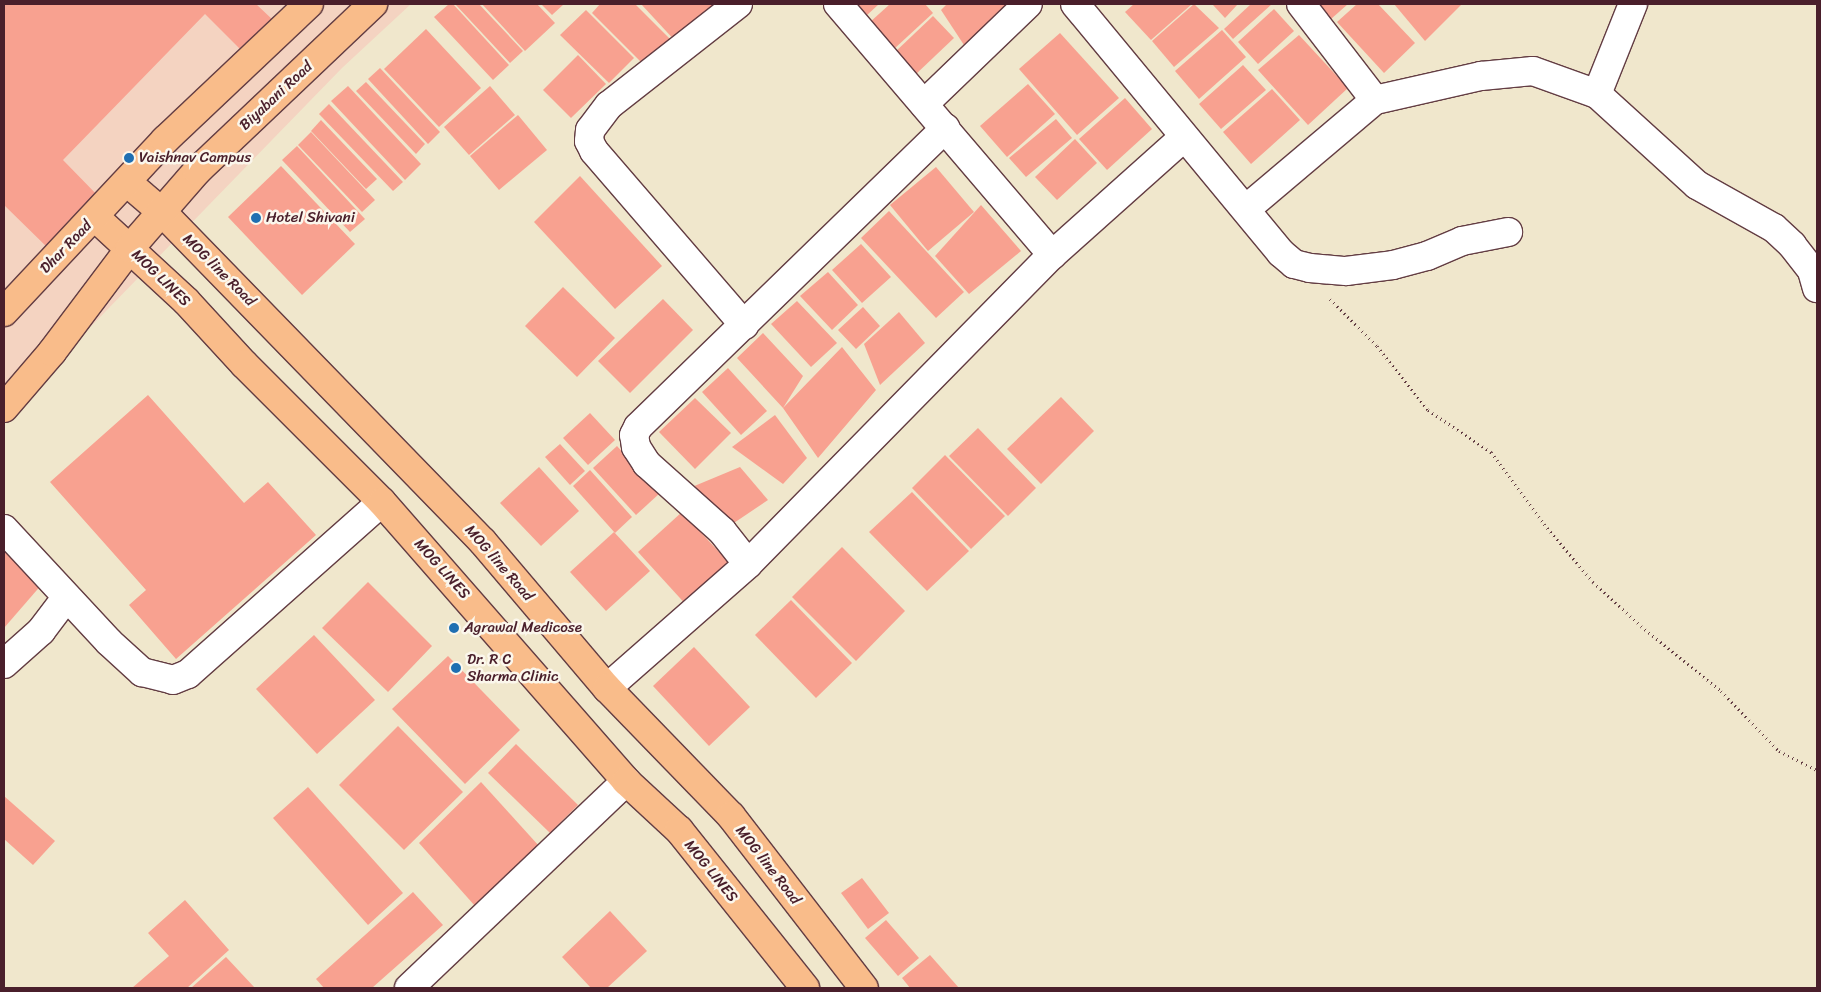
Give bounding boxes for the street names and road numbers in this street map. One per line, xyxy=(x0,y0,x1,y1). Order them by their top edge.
street label: Biyabani Road xyxy=(236,58,316,134)
street label: Dhar Road xyxy=(36,217,96,277)
street label: MOG line Road xyxy=(179,230,259,310)
street label: MOG LINES xyxy=(128,245,194,311)
street label: MOG line Road xyxy=(461,521,537,605)
street label: MOG LINES xyxy=(410,535,474,603)
street label: MOG line Road xyxy=(732,822,804,908)
street label: MOG LINES xyxy=(680,836,742,906)

